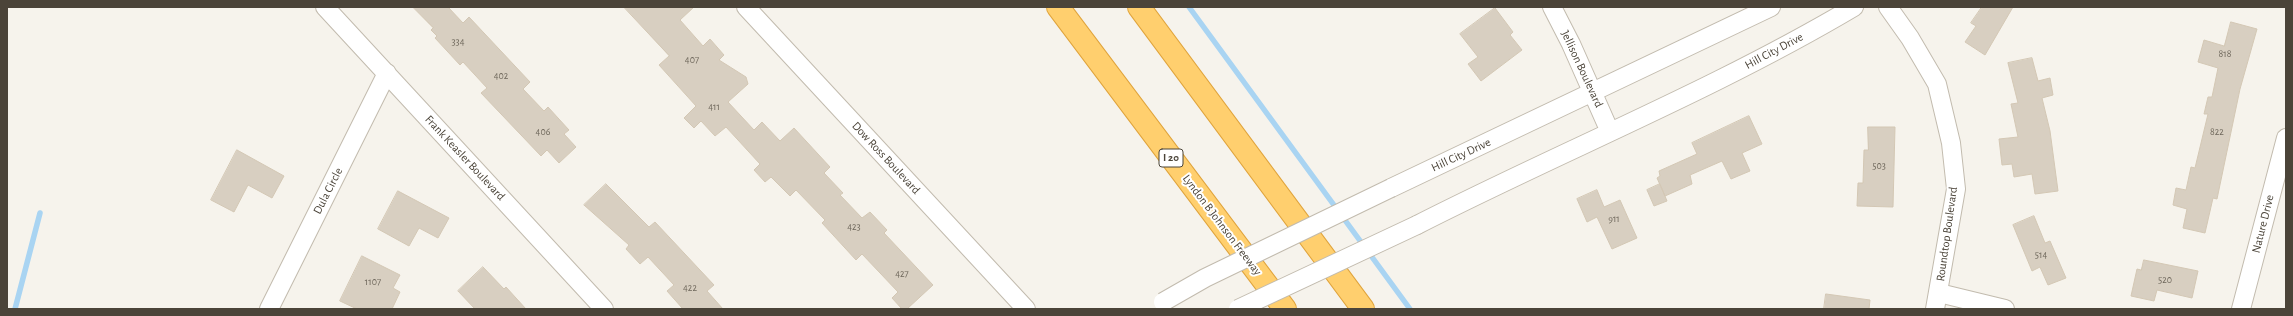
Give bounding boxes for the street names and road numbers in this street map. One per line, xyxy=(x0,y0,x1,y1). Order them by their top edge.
street label: Jellison Boulevard xyxy=(1558,28,1606,110)
street label: Hill City Drive xyxy=(1742,30,1806,72)
street label: Frank Keasler Boulevard xyxy=(422,113,508,203)
street label: Dow Ross Boulevard xyxy=(849,119,923,197)
street label: Hill City Drive xyxy=(1429,135,1493,175)
road number: I 20 xyxy=(1159,149,1183,167)
street label: Dula Circle xyxy=(310,165,346,217)
street label: Lyndon B Johnson Freeway xyxy=(1179,172,1265,278)
street label: Roundtop Boulevard xyxy=(1933,186,1961,282)
street label: Nature Drive xyxy=(2249,193,2277,255)

